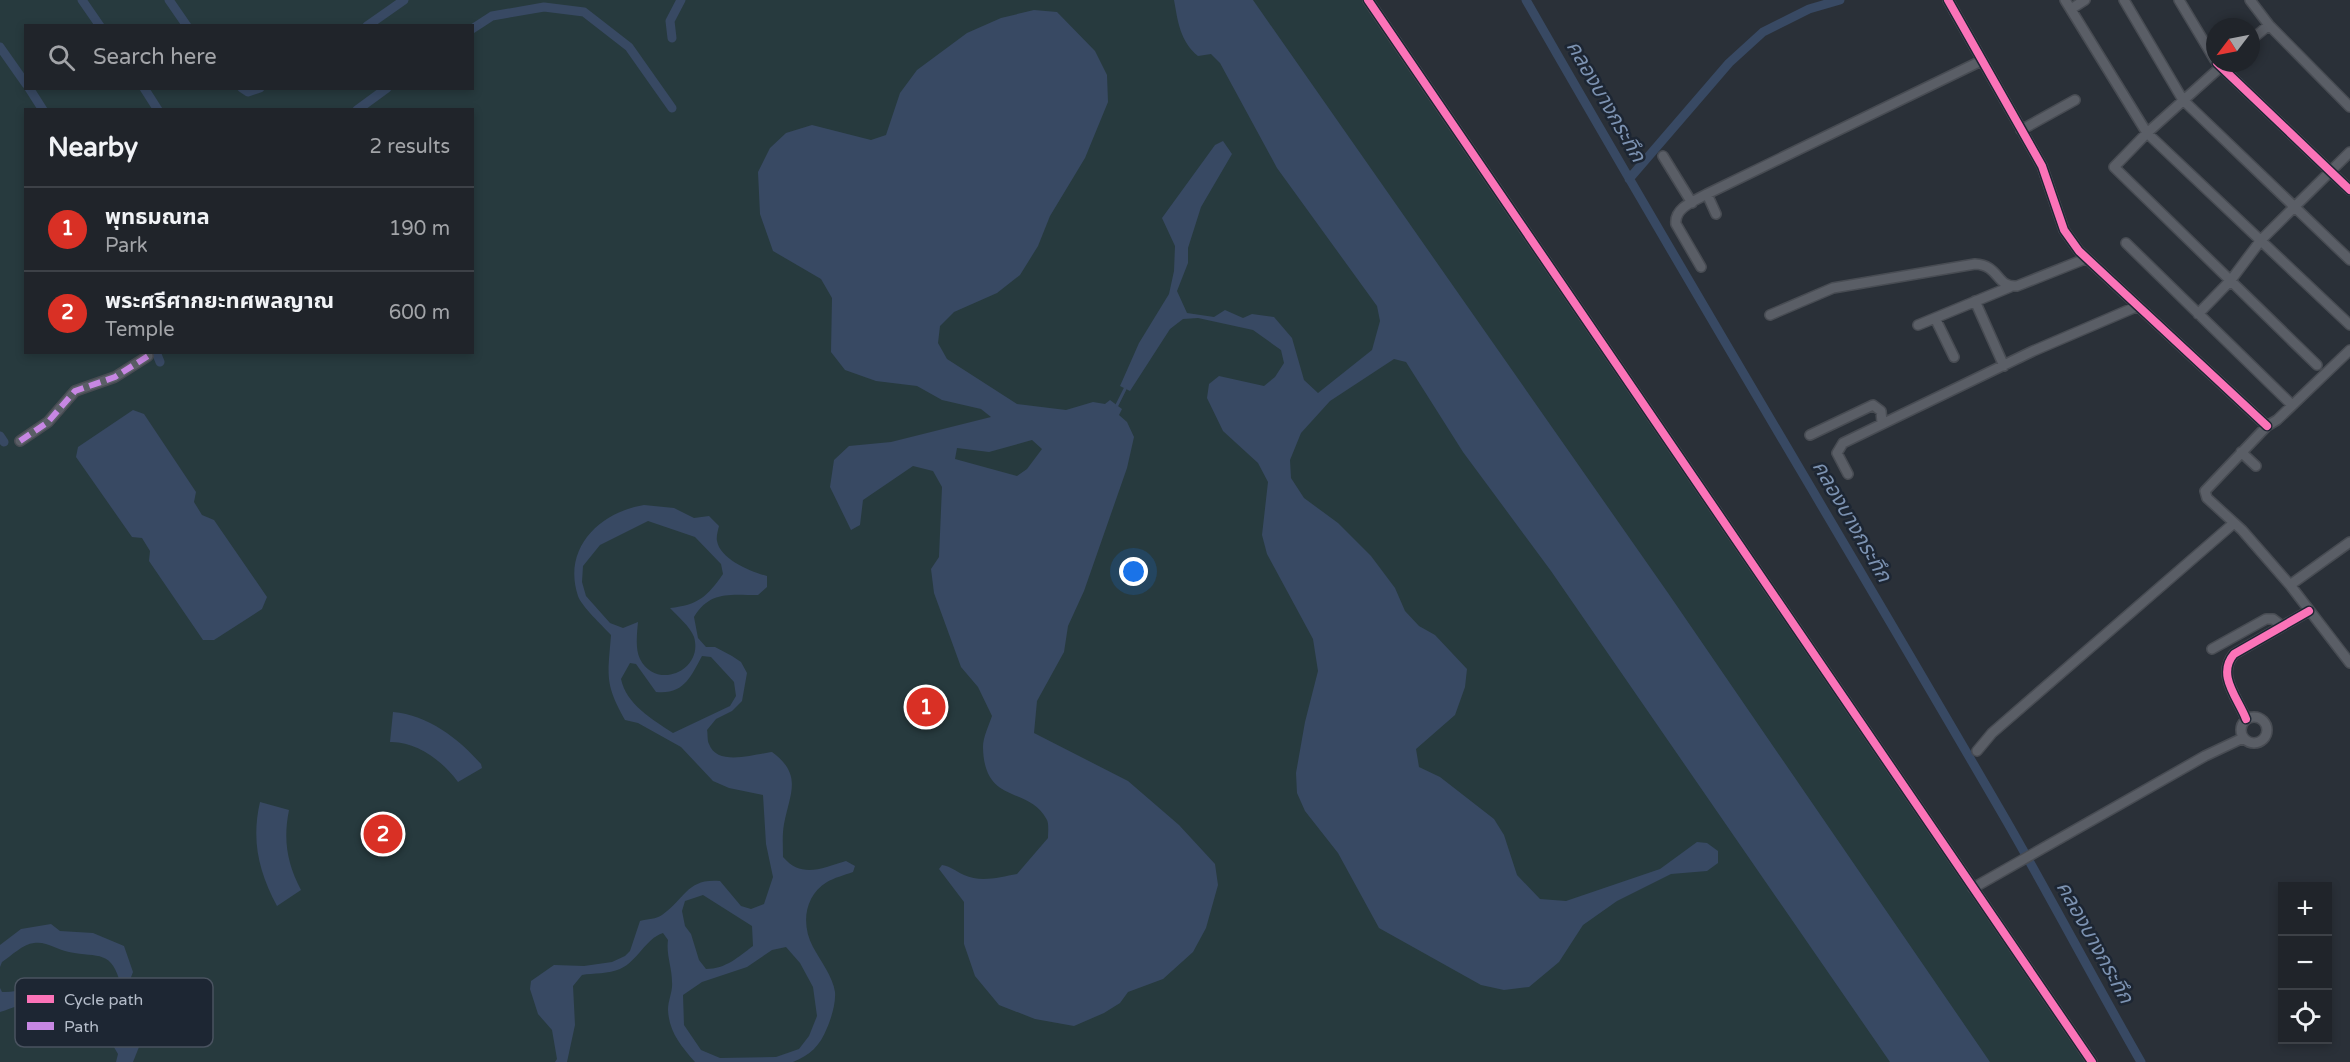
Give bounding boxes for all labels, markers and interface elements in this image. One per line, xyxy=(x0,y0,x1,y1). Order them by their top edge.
north arrow xyxy=(2206,18,2260,72)
search box xyxy=(24,24,474,90)
water label: คลองบางกระทึก xyxy=(1561,36,1651,168)
icon: search xyxy=(45,41,78,74)
text: Search here xyxy=(93,44,217,70)
text: Nearby xyxy=(48,132,138,163)
text: 2 results xyxy=(370,135,450,159)
text: พุทธมณฑล xyxy=(105,204,210,230)
text: 1 xyxy=(61,217,74,241)
text: 190 m xyxy=(389,217,450,241)
text: Park xyxy=(105,234,148,258)
text: พระศรีศากยะทศพลญาณ xyxy=(105,288,334,314)
text: 2 xyxy=(61,301,74,325)
text: 600 m xyxy=(389,301,450,325)
text: Temple xyxy=(105,318,175,342)
water label: คลองบางกระทึก xyxy=(1807,456,1897,588)
your location xyxy=(1119,557,1148,586)
pin: 1 xyxy=(906,684,946,730)
pin: 2 xyxy=(364,812,403,856)
water label: คลองบางกระทึก xyxy=(2051,877,2139,1009)
map controls xyxy=(2278,882,2332,1044)
button: + xyxy=(2278,882,2332,936)
button: − xyxy=(2278,936,2332,990)
legend xyxy=(15,978,213,1047)
text: Cycle path xyxy=(64,990,143,1010)
button: locate xyxy=(2278,990,2332,1044)
text: Path xyxy=(64,1017,99,1037)

